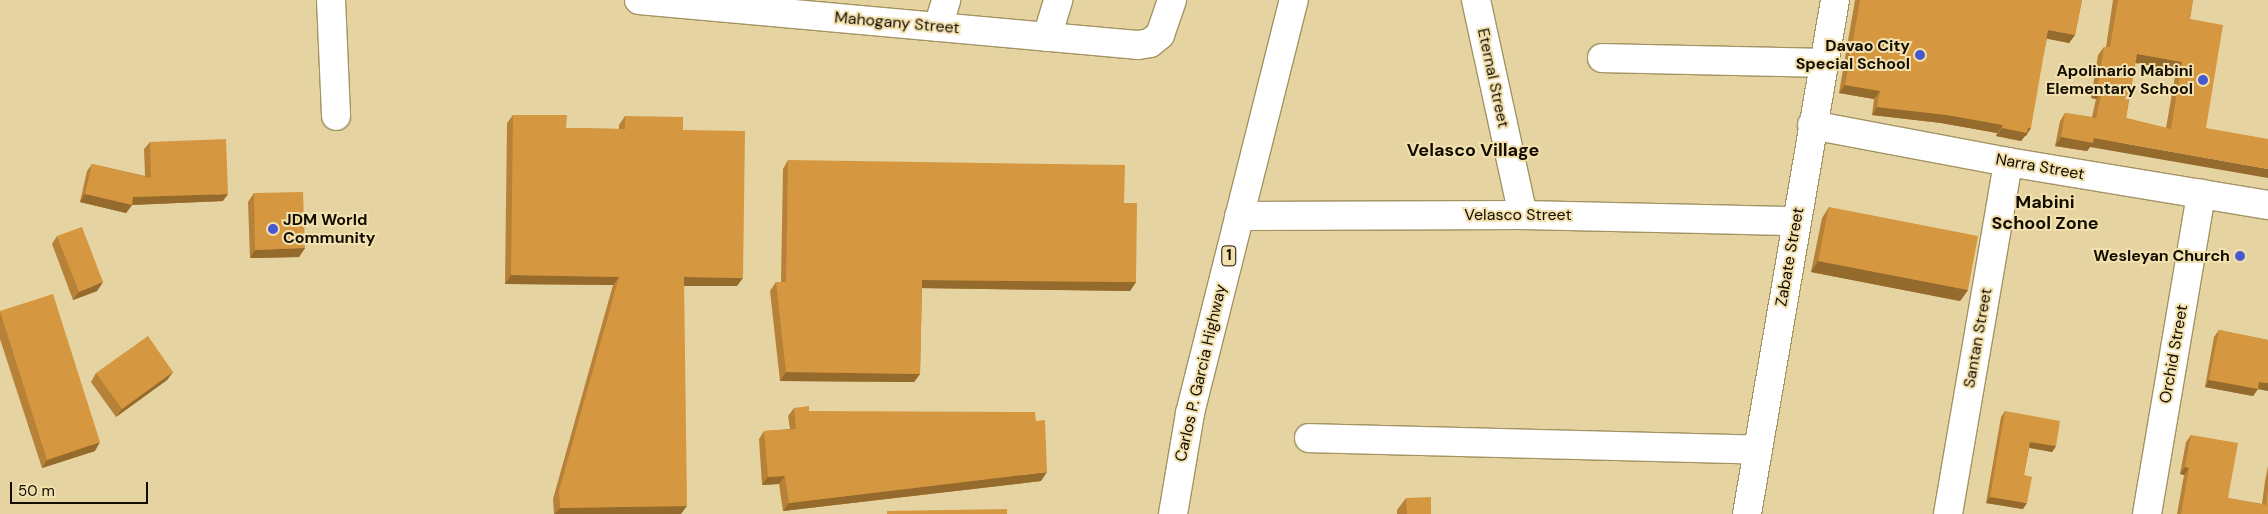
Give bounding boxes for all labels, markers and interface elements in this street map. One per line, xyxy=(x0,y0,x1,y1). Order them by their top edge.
street label: Mahogany Street xyxy=(834,8,960,38)
street label: Eternal Street xyxy=(1473,27,1513,129)
place label: Davao City Special School xyxy=(1796,36,1910,74)
marker: Davao City Special School xyxy=(1914,49,1926,61)
place label: Apolinario Mabini Elementary School xyxy=(2046,61,2193,99)
marker: Apolinario Mabini Elementary School xyxy=(2197,74,2209,86)
district label: Velasco Village xyxy=(1407,139,1539,161)
street label: Narra Street xyxy=(1994,150,2086,184)
district label: Mabini School Zone xyxy=(1991,192,2099,234)
street label: Velasco Street xyxy=(1464,205,1572,225)
street label: Zabate Street xyxy=(1772,206,1808,308)
place label: JDM World Community xyxy=(283,210,375,248)
marker: JDM World Community xyxy=(267,223,279,235)
road number: 1 xyxy=(1220,244,1238,268)
place label: Wesleyan Church xyxy=(2093,246,2230,266)
marker: Wesleyan Church xyxy=(2234,250,2246,262)
street label: Carlos P. Garcia Highway xyxy=(1171,282,1231,464)
street label: Santan Street xyxy=(1960,287,1996,389)
street label: Orchid Street xyxy=(2156,303,2192,405)
scale bar xyxy=(12,472,150,504)
text: 50 m xyxy=(18,481,55,501)

